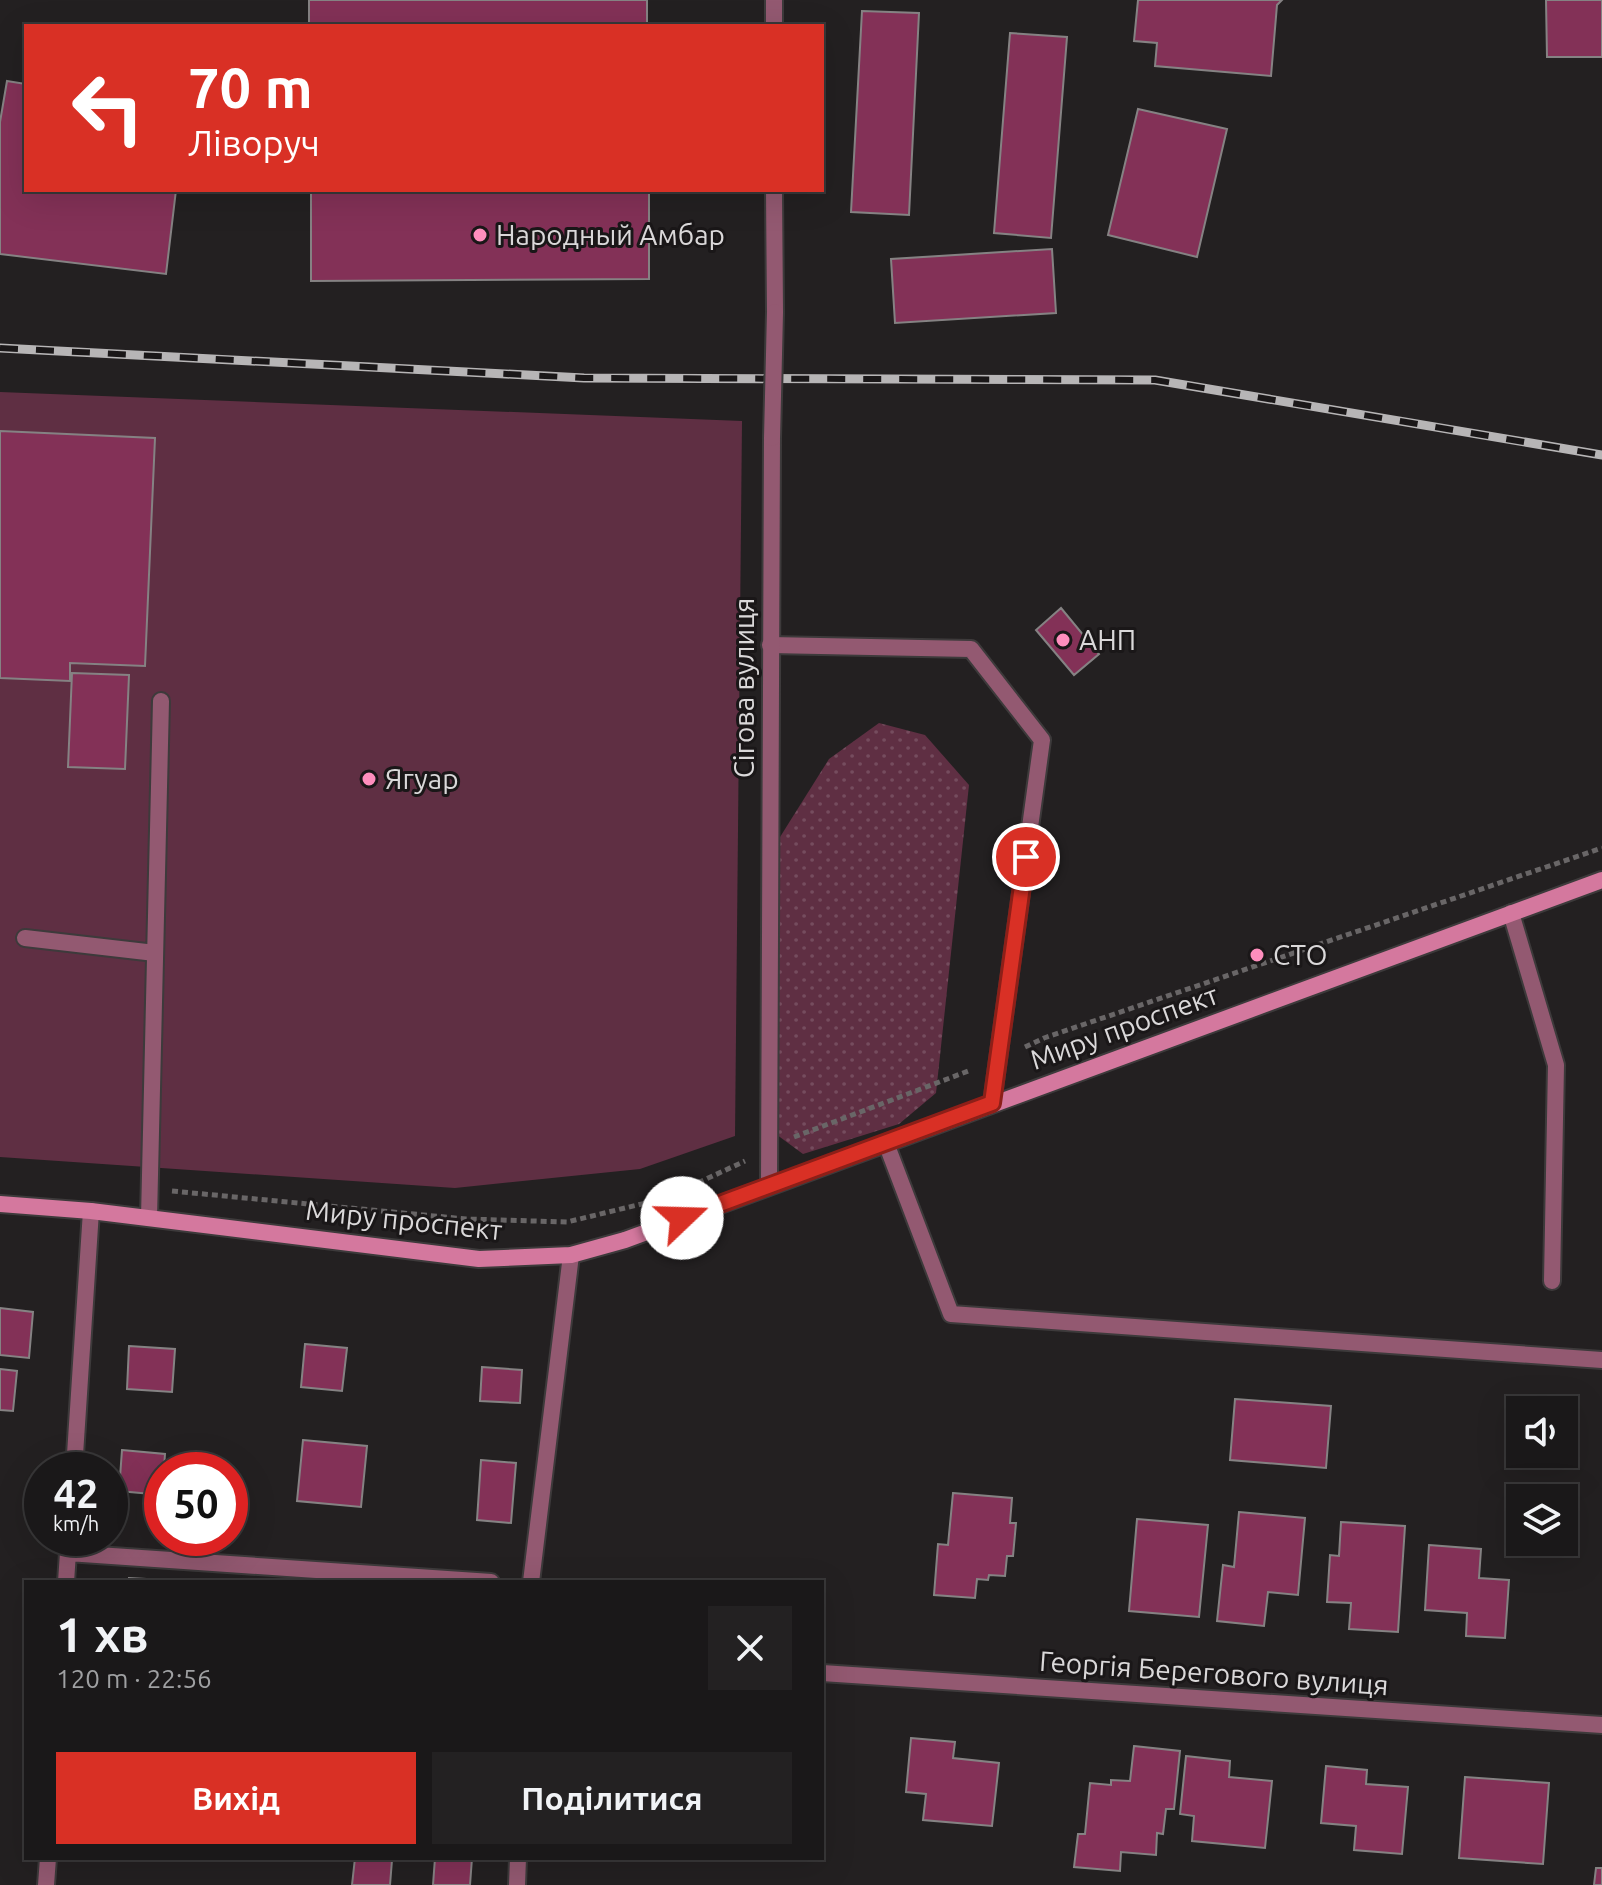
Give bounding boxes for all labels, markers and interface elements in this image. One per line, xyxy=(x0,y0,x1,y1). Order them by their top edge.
icon: left xyxy=(56,56,160,160)
text: 70 m xyxy=(188,56,313,119)
text: Ліворуч xyxy=(188,122,320,163)
place label: Народный Амбар xyxy=(496,219,725,250)
marker: Народный Амбар xyxy=(471,226,489,244)
street label: Сігова вулиця xyxy=(728,598,759,778)
place label: АНП xyxy=(1079,624,1136,655)
marker: АНП xyxy=(1054,631,1072,649)
place label: Ягуар xyxy=(385,763,459,794)
marker: Ягуар xyxy=(360,770,378,788)
pin xyxy=(992,823,1060,891)
icon: arrive xyxy=(1004,835,1048,879)
place label: СТО xyxy=(1273,939,1327,970)
marker: СТО xyxy=(1248,946,1266,964)
street label: Миру проспект xyxy=(1026,978,1222,1075)
position arrow xyxy=(640,1176,724,1260)
street label: Миру проспект xyxy=(304,1194,504,1245)
map controls xyxy=(1506,1396,1578,1556)
button: sound xyxy=(1506,1396,1578,1468)
speed limit sign: 50 xyxy=(144,1452,248,1556)
text: 42 xyxy=(53,1471,99,1516)
button: layers xyxy=(1506,1484,1578,1556)
text: km/h xyxy=(53,1512,99,1535)
button: close xyxy=(708,1606,792,1690)
text: 1 хв xyxy=(56,1607,149,1661)
street label: Георгія Берегового вулиця xyxy=(1038,1645,1390,1700)
text: 120 m · 22:56 xyxy=(56,1664,212,1693)
button: Вихід xyxy=(56,1752,416,1844)
button: Поділитися xyxy=(432,1752,792,1844)

